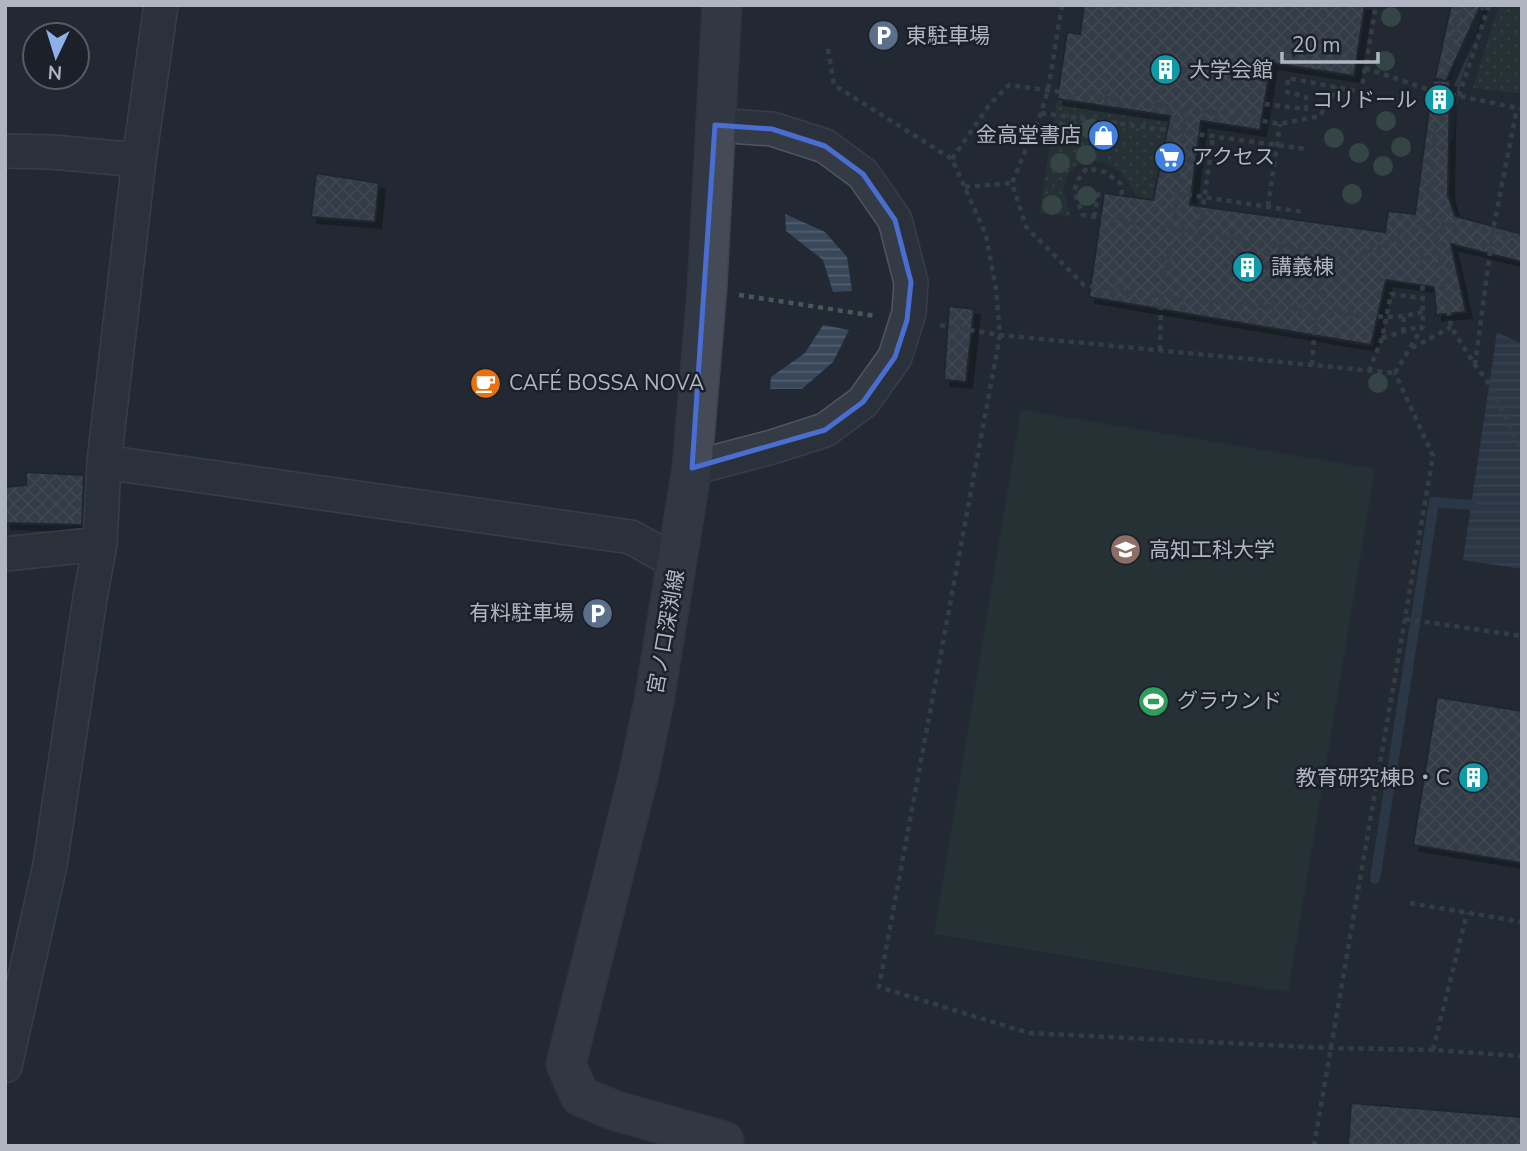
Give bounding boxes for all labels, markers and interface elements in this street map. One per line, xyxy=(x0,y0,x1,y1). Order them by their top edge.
parking icon: 東駐車場 xyxy=(866,19,900,53)
north arrow xyxy=(21,21,91,91)
scale bar xyxy=(1282,21,1378,65)
place label: 東駐車場 xyxy=(906,22,990,50)
text: 20 m xyxy=(1292,31,1341,59)
building icon: 大学会館 xyxy=(1149,53,1183,87)
place label: 大学会館 xyxy=(1189,56,1273,84)
text: N xyxy=(47,58,63,85)
building icon: コリドール xyxy=(1423,83,1457,117)
place label: コリドール xyxy=(1312,86,1417,114)
shop icon: 金高堂書店 xyxy=(1087,118,1121,152)
place label: 金高堂書店 xyxy=(976,121,1081,149)
supermarket icon: アクセス xyxy=(1152,140,1186,174)
place label: アクセス xyxy=(1192,143,1275,171)
building icon: 講義棟 xyxy=(1231,250,1265,284)
place label: 講義棟 xyxy=(1271,253,1334,281)
cafe icon: CAFÉ BOSSA NOVA xyxy=(469,366,503,400)
place label: CAFÉ BOSSA NOVA xyxy=(509,369,704,397)
school or university icon: 高知工科大学 xyxy=(1109,533,1143,567)
place label: 高知工科大学 xyxy=(1149,536,1275,564)
street label: 宮ノ口深渕線 xyxy=(641,568,691,696)
parking icon: 有料駐車場 xyxy=(580,596,614,630)
place label: 有料駐車場 xyxy=(469,599,574,627)
sports icon: グラウンド xyxy=(1137,684,1171,718)
place label: グラウンド xyxy=(1177,687,1282,715)
building icon: 教育研究棟B・C xyxy=(1456,761,1490,795)
place label: 教育研究棟B・C xyxy=(1296,764,1450,792)

